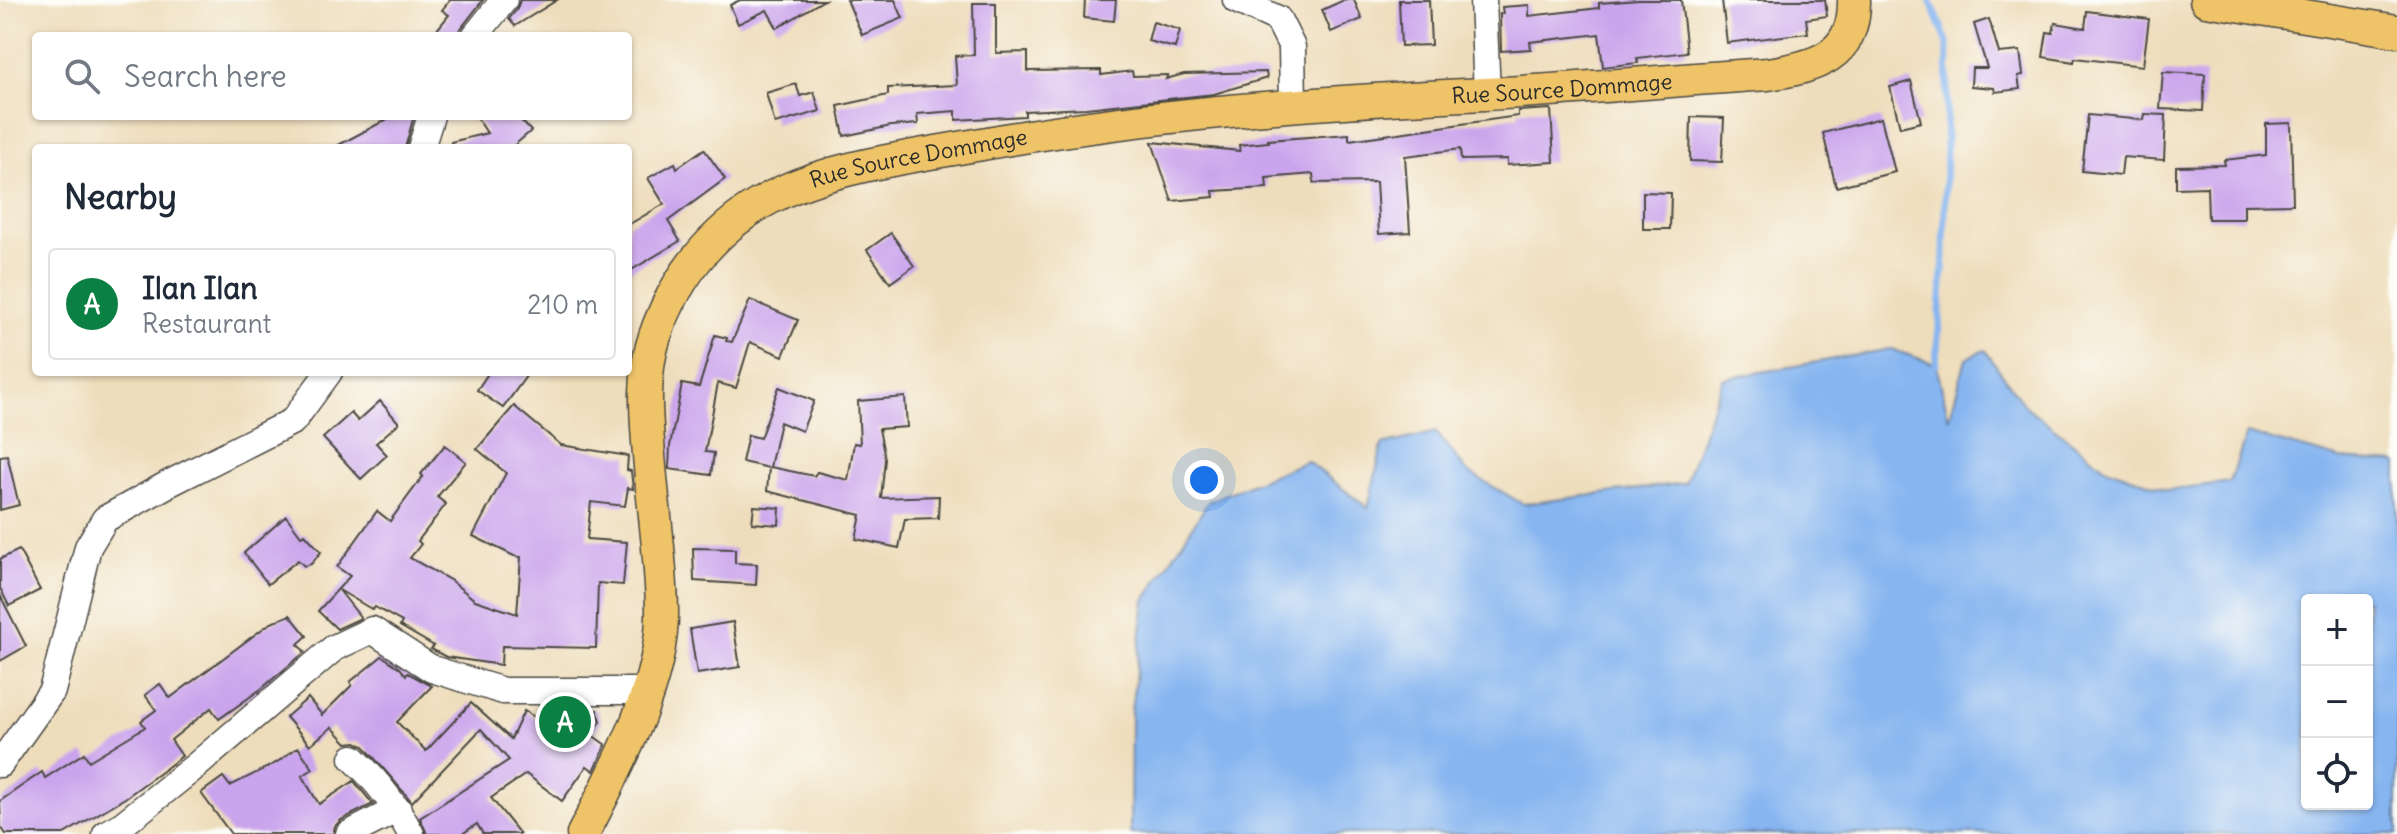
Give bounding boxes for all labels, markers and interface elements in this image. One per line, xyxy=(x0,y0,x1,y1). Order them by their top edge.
search box xyxy=(32,32,632,120)
icon: search xyxy=(60,54,104,98)
text: Search here xyxy=(124,57,287,95)
street label: Rue Source Dommage xyxy=(1451,67,1673,110)
street label: Rue Source Dommage xyxy=(806,123,1029,194)
text: Nearby xyxy=(64,175,177,218)
text: Ilan Ilan xyxy=(142,269,258,307)
text: A xyxy=(84,288,100,321)
text: 210 m xyxy=(527,288,598,321)
text: Restaurant xyxy=(142,307,271,340)
your location xyxy=(1184,460,1224,500)
map controls xyxy=(2301,594,2373,810)
button: + xyxy=(2301,594,2373,666)
button: − xyxy=(2301,666,2373,738)
pin: A xyxy=(539,692,591,752)
button: locate xyxy=(2301,738,2373,810)

